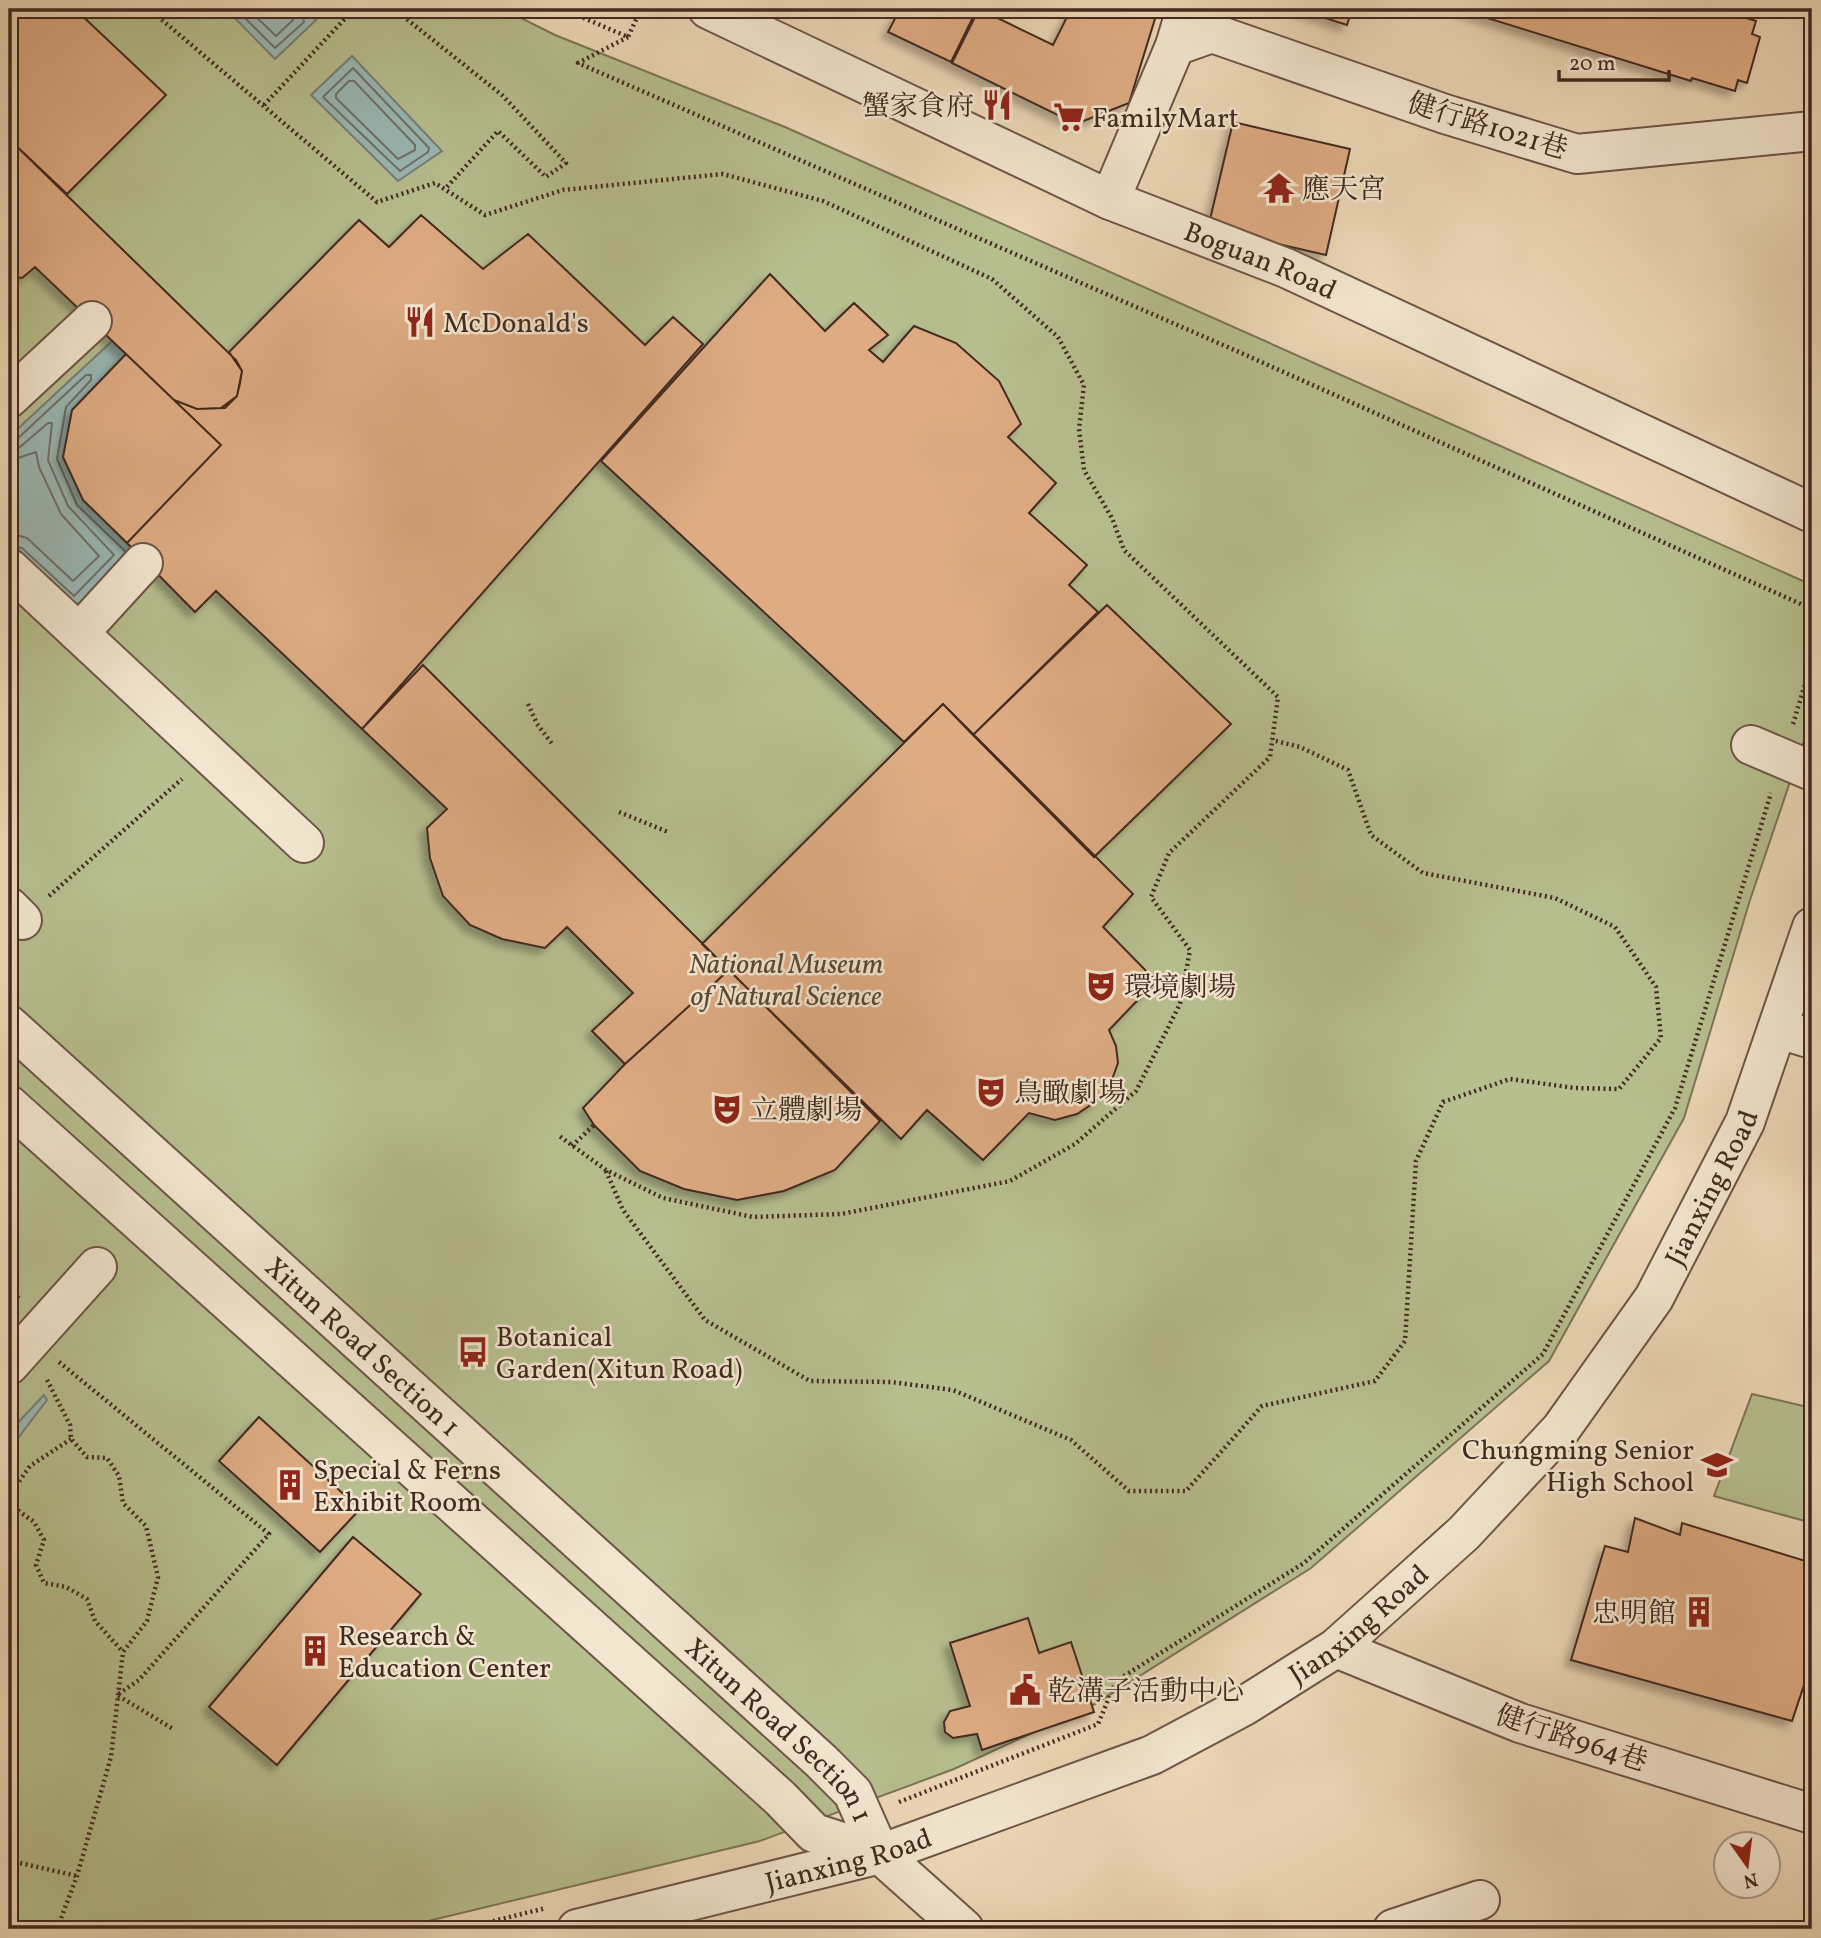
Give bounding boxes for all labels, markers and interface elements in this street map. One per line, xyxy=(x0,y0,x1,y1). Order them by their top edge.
scale bar xyxy=(1559,38,1669,82)
text: 20 m xyxy=(1569,50,1615,79)
street label: 健行路1021巷 xyxy=(1402,85,1572,170)
place label: 蟹家食府 xyxy=(862,88,974,127)
restaurant icon: 蟹家食府 xyxy=(980,88,1014,122)
supermarket icon: FamilyMart xyxy=(1052,100,1086,134)
place label: FamilyMart xyxy=(1092,100,1239,139)
temple icon: 應天宮 xyxy=(1262,171,1296,205)
place label: 應天宮 xyxy=(1302,171,1386,210)
street label: Boguan Road xyxy=(1178,213,1342,311)
restaurant icon: McDonald's xyxy=(403,305,437,339)
place label: McDonald's xyxy=(443,305,589,344)
park label: National Museum of Natural Science xyxy=(689,946,883,1017)
theatre icon: 環境劇場 xyxy=(1084,969,1118,1003)
place label: 環境劇場 xyxy=(1124,969,1236,1008)
theatre icon: 鳥瞰劇場 xyxy=(974,1075,1008,1109)
place label: 鳥瞰劇場 xyxy=(1014,1075,1126,1114)
theatre icon: 立體劇場 xyxy=(710,1092,744,1126)
place label: 立體劇場 xyxy=(750,1092,862,1131)
street label: Jianxing Road xyxy=(1657,1105,1770,1274)
street label: Xitun Road Section 1 xyxy=(255,1249,468,1447)
place label: Botanical Garden(Xitun Road) xyxy=(496,1319,743,1390)
bus stop icon: Botanical Garden(Xitun Road) xyxy=(456,1335,490,1369)
place label: Chungming Senior High School xyxy=(1462,1432,1694,1503)
school or university icon: Chungming Senior High School xyxy=(1700,1448,1734,1482)
place label: Special & Ferns Exhibit Room xyxy=(313,1452,501,1523)
building icon: Special & Ferns Exhibit Room xyxy=(273,1468,307,1502)
street label: Jianxing Road xyxy=(1282,1556,1439,1695)
place label: 忠明館 xyxy=(1592,1595,1676,1634)
building icon: 忠明館 xyxy=(1682,1595,1716,1629)
place label: Research & Education Center xyxy=(338,1618,551,1689)
street label: Xitun Road Section 1 xyxy=(675,1630,881,1829)
building icon: Research & Education Center xyxy=(298,1634,332,1668)
public building icon: 乾溝子活動中心 xyxy=(1008,1673,1042,1707)
place label: 乾溝子活動中心 xyxy=(1048,1673,1244,1712)
street label: 健行路964巷 xyxy=(1490,1696,1652,1782)
street label: Jianxing Road xyxy=(762,1820,938,1904)
north arrow xyxy=(1713,1829,1783,1899)
text: N xyxy=(1741,1865,1760,1894)

